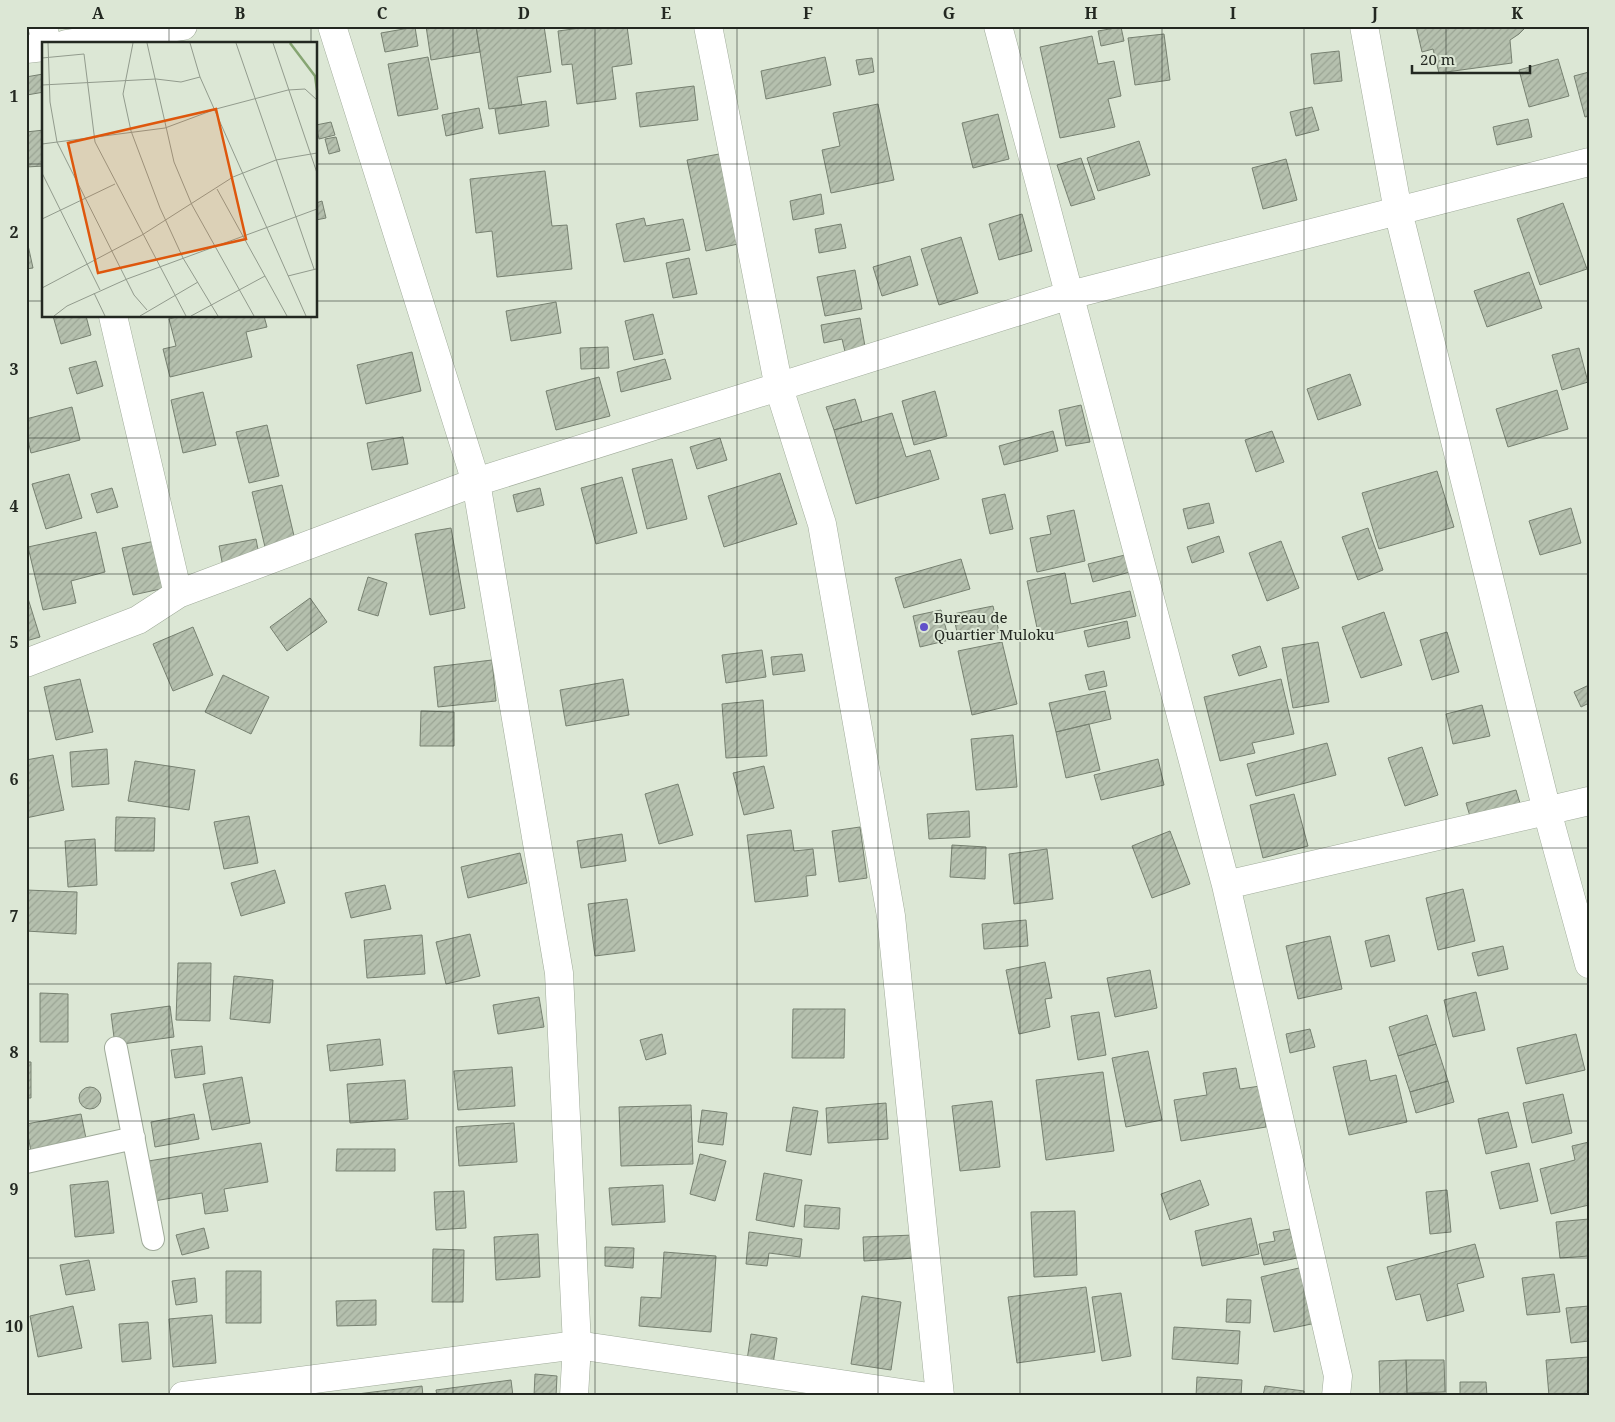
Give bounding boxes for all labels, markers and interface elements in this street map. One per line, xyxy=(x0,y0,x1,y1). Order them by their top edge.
text: A xyxy=(92,2,105,24)
text: B xyxy=(235,2,246,24)
text: C xyxy=(377,2,388,24)
text: D xyxy=(518,2,530,24)
text: E xyxy=(661,2,671,24)
text: F xyxy=(803,2,813,24)
text: G xyxy=(943,2,955,24)
text: H xyxy=(1084,2,1098,24)
text: I xyxy=(1230,2,1236,24)
text: J xyxy=(1371,2,1379,24)
text: K xyxy=(1511,2,1523,24)
inset map xyxy=(42,42,318,318)
scale bar xyxy=(1412,42,1530,74)
text: 20 m xyxy=(1420,49,1455,69)
text: 1 xyxy=(9,85,19,107)
text: 2 xyxy=(9,221,19,243)
text: 3 xyxy=(9,358,19,380)
text: 4 xyxy=(9,495,19,517)
place label: Bureau de Quartier Muloku xyxy=(934,607,1055,644)
marker: Bureau de Quartier Muloku xyxy=(918,621,930,633)
text: 5 xyxy=(9,631,19,653)
text: 6 xyxy=(9,768,19,790)
text: 7 xyxy=(9,905,19,927)
text: 8 xyxy=(9,1041,19,1063)
text: 9 xyxy=(9,1178,19,1200)
text: 10 xyxy=(5,1315,23,1337)

